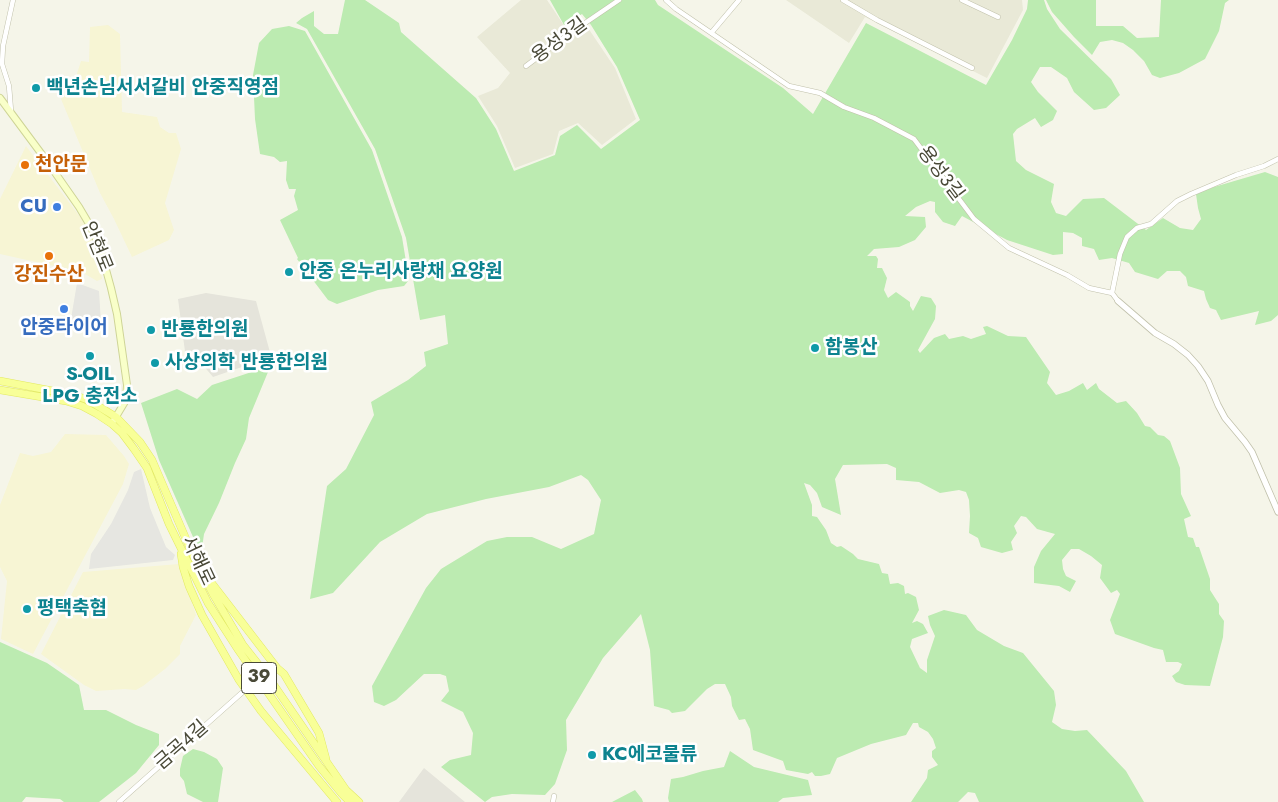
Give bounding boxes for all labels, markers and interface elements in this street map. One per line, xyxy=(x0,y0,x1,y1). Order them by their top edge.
street label: 용성3길 xyxy=(528,13,592,69)
place label: 백년손님서서갈비 안중직영점 xyxy=(46,77,279,99)
marker: 백년손님서서갈비 안중직영점 xyxy=(30,82,42,94)
street label: 용성3길 xyxy=(912,142,968,206)
place label: 천안문 xyxy=(35,154,87,176)
marker: 천안문 xyxy=(19,159,31,171)
place label: CU xyxy=(20,196,47,218)
marker: CU xyxy=(51,201,63,213)
street label: 안현로 xyxy=(76,218,116,276)
marker: 강진수산 xyxy=(43,250,55,262)
place label: 안중 온누리사랑채 요양원 xyxy=(299,261,503,283)
place label: 강진수산 xyxy=(14,264,84,286)
marker: 안중 온누리사랑채 요양원 xyxy=(283,266,295,278)
marker: 안중타이어 xyxy=(58,303,70,315)
place label: 안중타이어 xyxy=(20,317,108,339)
place label: 반룡한의원 xyxy=(161,319,248,341)
marker: 반룡한의원 xyxy=(145,324,157,336)
place label: 함봉산 xyxy=(825,337,877,359)
marker: 함봉산 xyxy=(809,342,821,354)
marker: S-OIL LPG 충전소 xyxy=(84,350,96,362)
place label: 사상의학 반룡한의원 xyxy=(165,352,328,374)
marker: 사상의학 반룡한의원 xyxy=(149,357,161,369)
place label: S-OIL LPG 충전소 xyxy=(42,364,138,408)
street label: 서해로 xyxy=(176,532,218,590)
place label: 평택축협 xyxy=(37,598,107,620)
marker: 평택축협 xyxy=(21,603,33,615)
road number: 39 xyxy=(242,662,276,694)
street label: 금곡4길 xyxy=(151,717,213,775)
place label: KC에코물류 xyxy=(602,744,698,766)
marker: KC에코물류 xyxy=(586,749,598,761)

